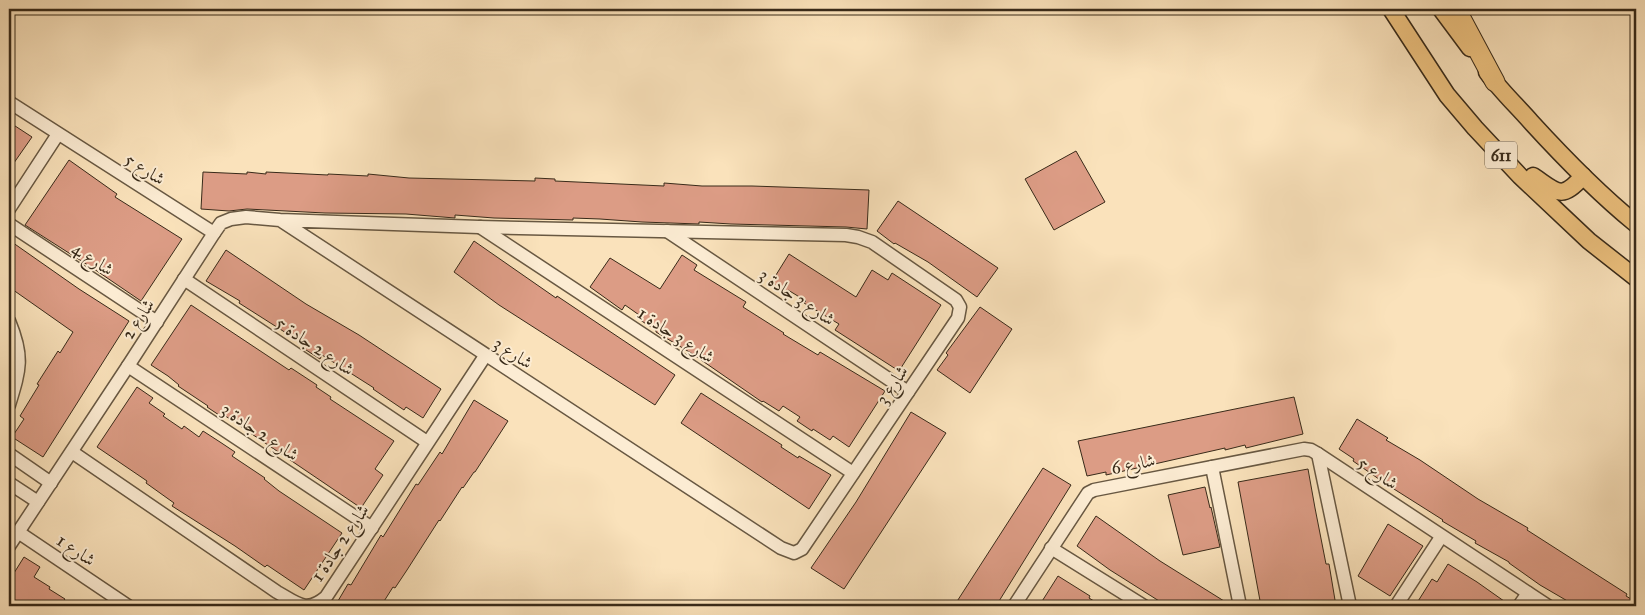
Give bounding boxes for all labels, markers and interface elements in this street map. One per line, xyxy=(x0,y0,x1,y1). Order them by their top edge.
road number: 611 xyxy=(1485,142,1517,168)
street label: شارع 5 xyxy=(119,148,169,193)
street label: شارع 4 xyxy=(66,237,118,284)
street label: شارع 3 جادة 3 xyxy=(753,264,839,334)
street label: شارع 2 xyxy=(117,295,163,346)
street label: شارع 3 جادة 1 xyxy=(631,302,718,371)
street label: شارع 2 جادة 5 xyxy=(269,312,358,384)
street label: شارع 3 xyxy=(487,332,537,377)
street label: شارع 3 xyxy=(871,361,916,411)
street label: شارع 2 جادة 3 xyxy=(215,398,303,469)
street label: شارع 6 xyxy=(1109,449,1158,483)
street label: شارع 5 xyxy=(1352,452,1402,498)
street label: شارع 2 جادة 1 xyxy=(306,500,377,588)
street label: شارع 1 xyxy=(50,529,100,574)

